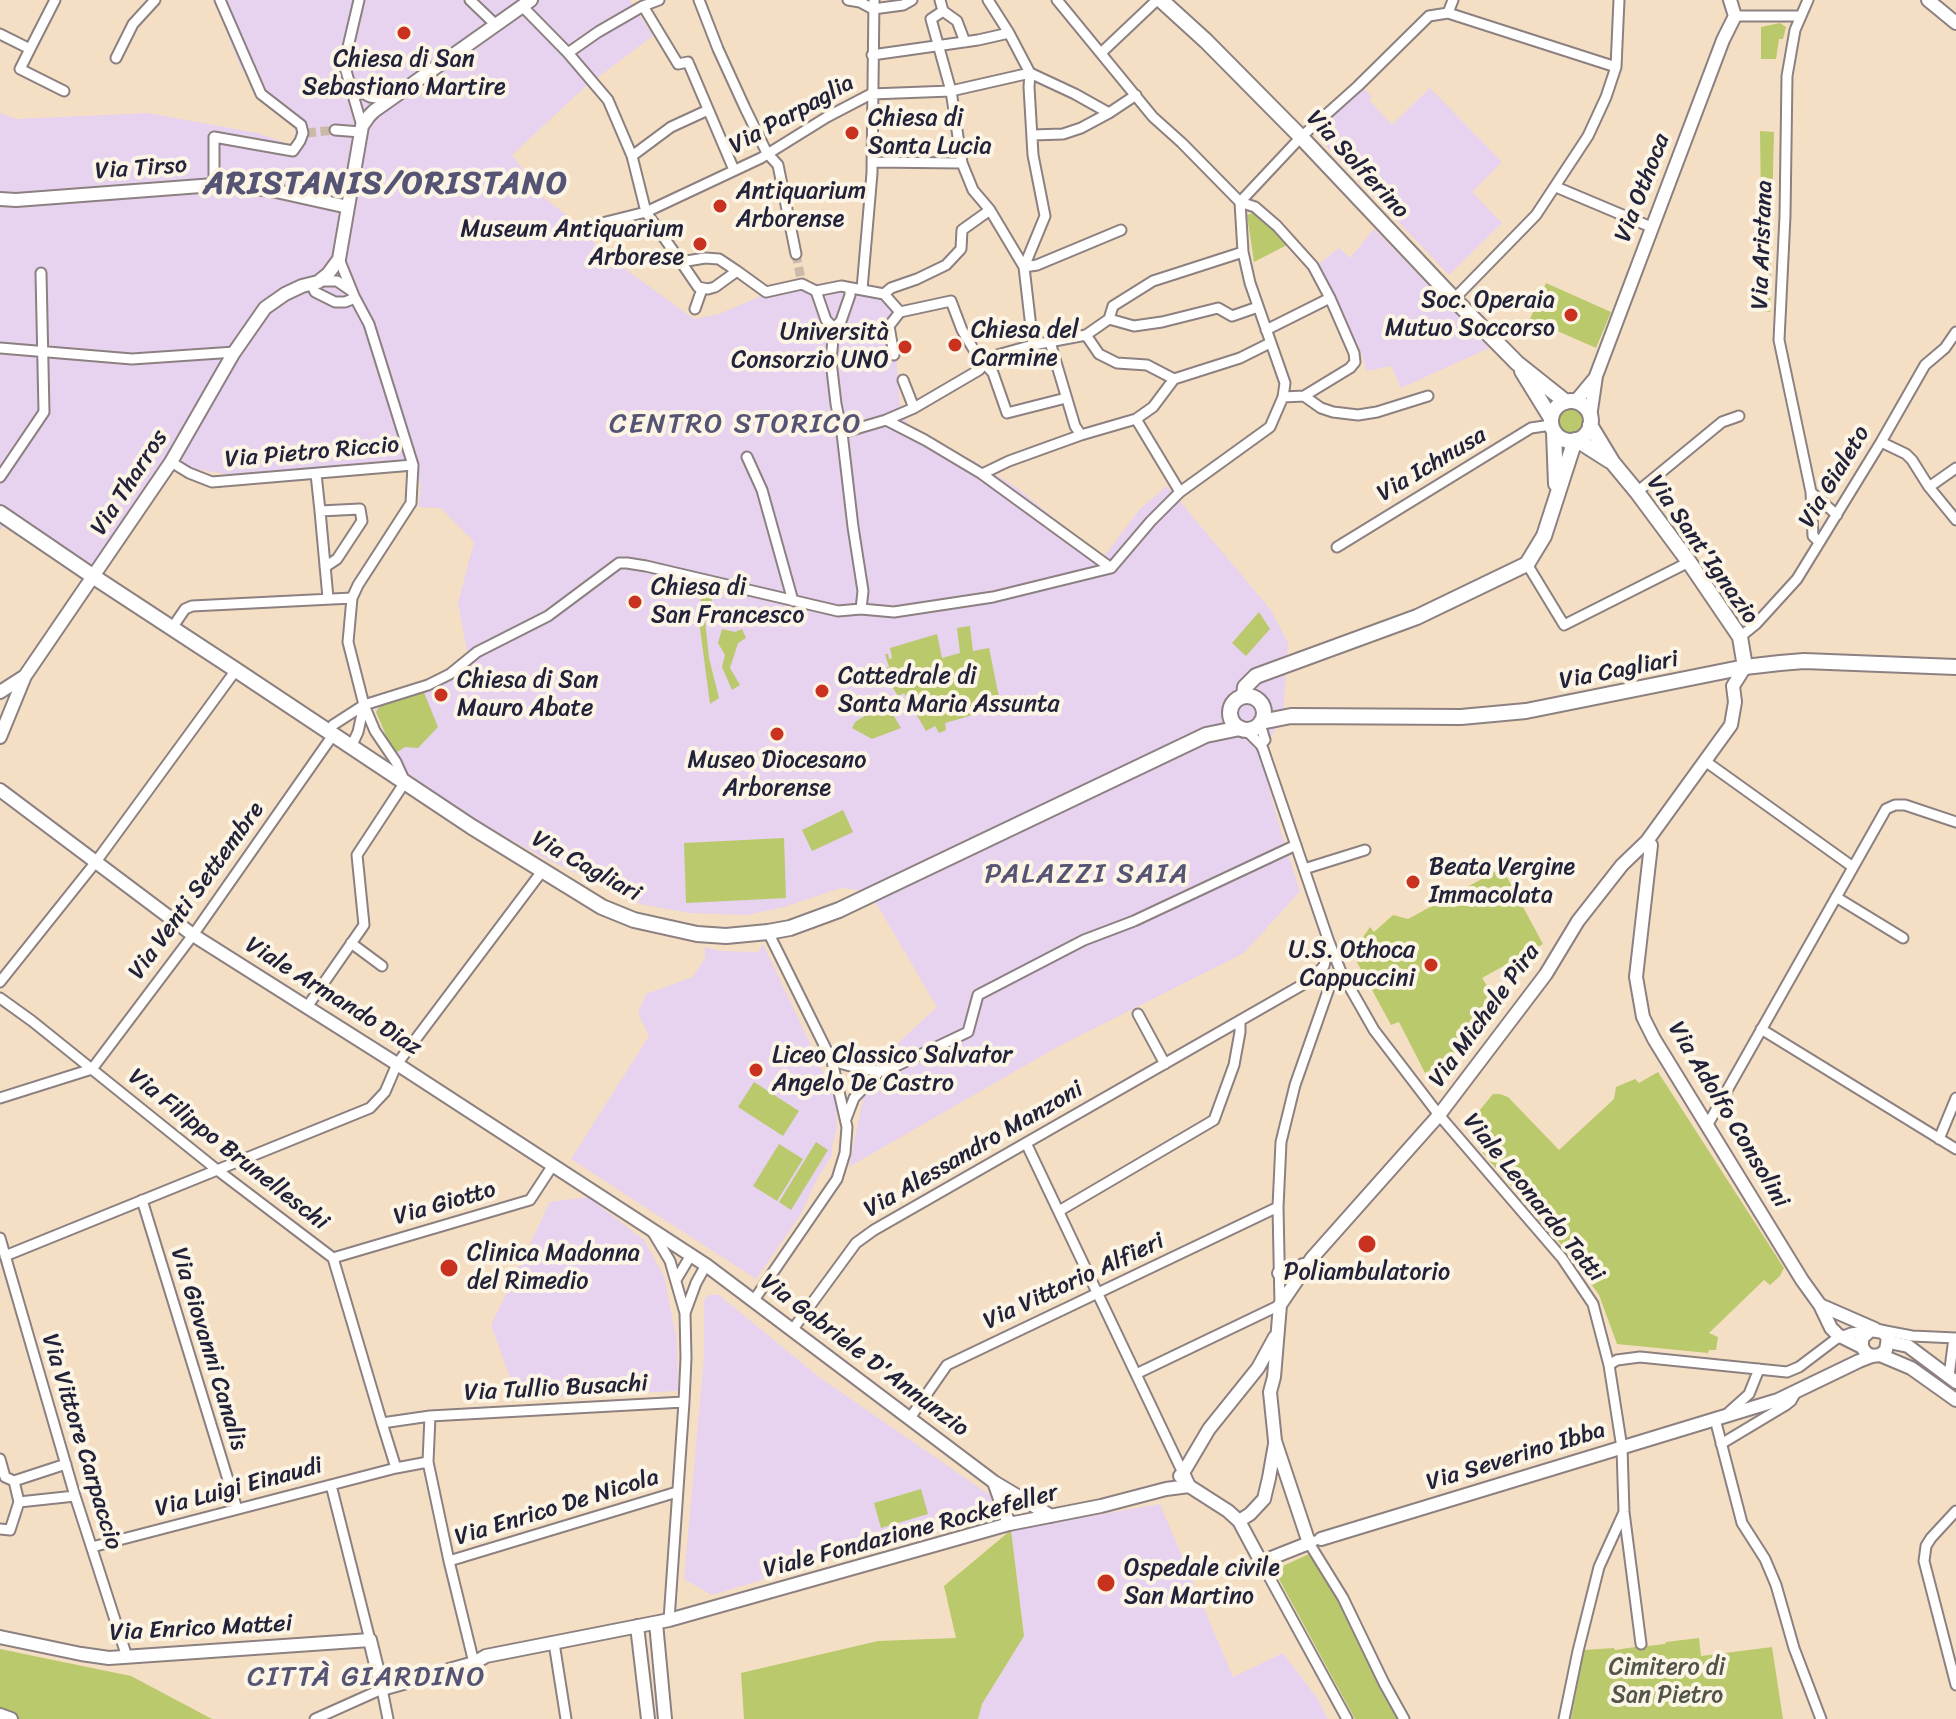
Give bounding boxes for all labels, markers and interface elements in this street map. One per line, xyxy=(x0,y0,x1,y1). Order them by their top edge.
marker: Chiesa di San Sebastiano Martire xyxy=(395,24,413,42)
place label: Chiesa di San Sebastiano Martire xyxy=(302,46,506,102)
street label: Via Parpaglia xyxy=(725,69,859,161)
place label: Chiesa di Santa Lucia xyxy=(868,105,991,161)
street label: Via Solferino xyxy=(1300,105,1414,225)
marker: Chiesa di Santa Lucia xyxy=(843,124,861,142)
street label: Via Othoca xyxy=(1609,130,1677,246)
street label: Via Tirso xyxy=(94,151,188,187)
district label: ARISTANIS/ORISTANO xyxy=(208,166,564,204)
place label: Antiquarium Arborense xyxy=(736,178,866,234)
street label: Via Aristana xyxy=(1746,180,1780,310)
marker: Antiquarium Arborense xyxy=(711,197,729,215)
place label: Museum Antiquarium Arborese xyxy=(460,216,684,272)
marker: Museum Antiquarium Arborese xyxy=(691,235,709,253)
place label: Soc. Operaia Mutuo Soccorso xyxy=(1385,287,1555,343)
marker: Soc. Operaia Mutuo Soccorso xyxy=(1562,306,1580,324)
place label: Chiesa del Carmine xyxy=(971,317,1079,373)
place label: Università Consorzio UNO xyxy=(731,319,889,375)
marker: Chiesa del Carmine xyxy=(946,336,964,354)
marker: Università Consorzio UNO xyxy=(896,338,914,356)
district label: CENTRO STORICO xyxy=(612,408,860,442)
street label: Via Ichnusa xyxy=(1372,421,1492,509)
street label: Via Gialeto xyxy=(1793,421,1877,533)
street label: Via Tharros xyxy=(85,425,175,541)
street label: Via Pietro Riccio xyxy=(224,431,400,475)
street label: Via Sant'Ignazio xyxy=(1640,470,1764,630)
place label: Chiesa di San Francesco xyxy=(651,574,804,630)
marker: Chiesa di San Francesco xyxy=(626,593,644,611)
street label: Via Cagliari xyxy=(1557,645,1681,697)
place label: Cattedrale di Santa Maria Assunta xyxy=(838,663,1059,719)
place label: Chiesa di San Mauro Abate xyxy=(457,667,598,723)
marker: Cattedrale di Santa Maria Assunta xyxy=(813,682,831,700)
marker: Chiesa di San Mauro Abate xyxy=(432,686,450,704)
marker: Museo Diocesano Arborense xyxy=(768,725,786,743)
place label: Museo Diocesano Arborense xyxy=(688,747,866,803)
street label: Via Venti Settembre xyxy=(123,797,271,985)
street label: Via Cagliari xyxy=(526,825,646,909)
place label: Beata Vergine Immacolata xyxy=(1429,854,1575,910)
district label: PALAZZI SAIA xyxy=(987,858,1187,892)
marker: Beata Vergine Immacolata xyxy=(1404,873,1422,891)
street label: Viale Armando Diaz xyxy=(240,931,426,1063)
place label: U.S. Othoca Cappuccini xyxy=(1288,937,1415,993)
street label: Via Michele Pira xyxy=(1423,939,1547,1093)
marker: U.S. Othoca Cappuccini xyxy=(1422,956,1440,974)
street label: Via Adolfo Consolini xyxy=(1661,1017,1795,1213)
place label: Liceo Classico Salvator Angelo De Castro xyxy=(772,1042,1012,1098)
marker: Liceo Classico Salvator Angelo De Castro xyxy=(747,1061,765,1079)
street label: Via Filippo Brunelleschi xyxy=(122,1063,334,1237)
street label: Via Alessandro Manzoni xyxy=(859,1075,1089,1225)
street label: Viale Leonardo Tatti xyxy=(1456,1108,1610,1288)
street label: Via Giotto xyxy=(391,1176,499,1232)
street label: Via Vittorio Alfieri xyxy=(979,1228,1169,1336)
marker: Poliambulatorio xyxy=(1356,1233,1378,1255)
place label: Clinica Madonna del Rimedio xyxy=(467,1240,640,1296)
street label: Via Giovanni Canalis xyxy=(163,1244,253,1454)
marker: Clinica Madonna del Rimedio xyxy=(438,1257,460,1279)
place label: Poliambulatorio xyxy=(1284,1259,1450,1287)
street label: Via Gabriele D'Annunzio xyxy=(754,1268,974,1444)
street label: Via Vittore Carpaccio xyxy=(34,1331,128,1553)
street label: Via Tullio Busachi xyxy=(463,1370,649,1408)
street label: Via Severino Ibba xyxy=(1423,1416,1609,1498)
street label: Via Luigi Einaudi xyxy=(152,1452,326,1524)
street label: Via Enrico De Nicola xyxy=(452,1463,662,1553)
street label: Viale Fondazione Rockefeller xyxy=(761,1479,1061,1585)
place label: Ospedale civile San Martino xyxy=(1124,1555,1280,1611)
marker: Ospedale civile San Martino xyxy=(1095,1572,1117,1594)
street label: Via Enrico Mattei xyxy=(109,1610,293,1648)
park label: Cimitero di San Pietro xyxy=(1609,1654,1725,1710)
district label: CITTÀ GIARDINO xyxy=(250,1661,484,1695)

